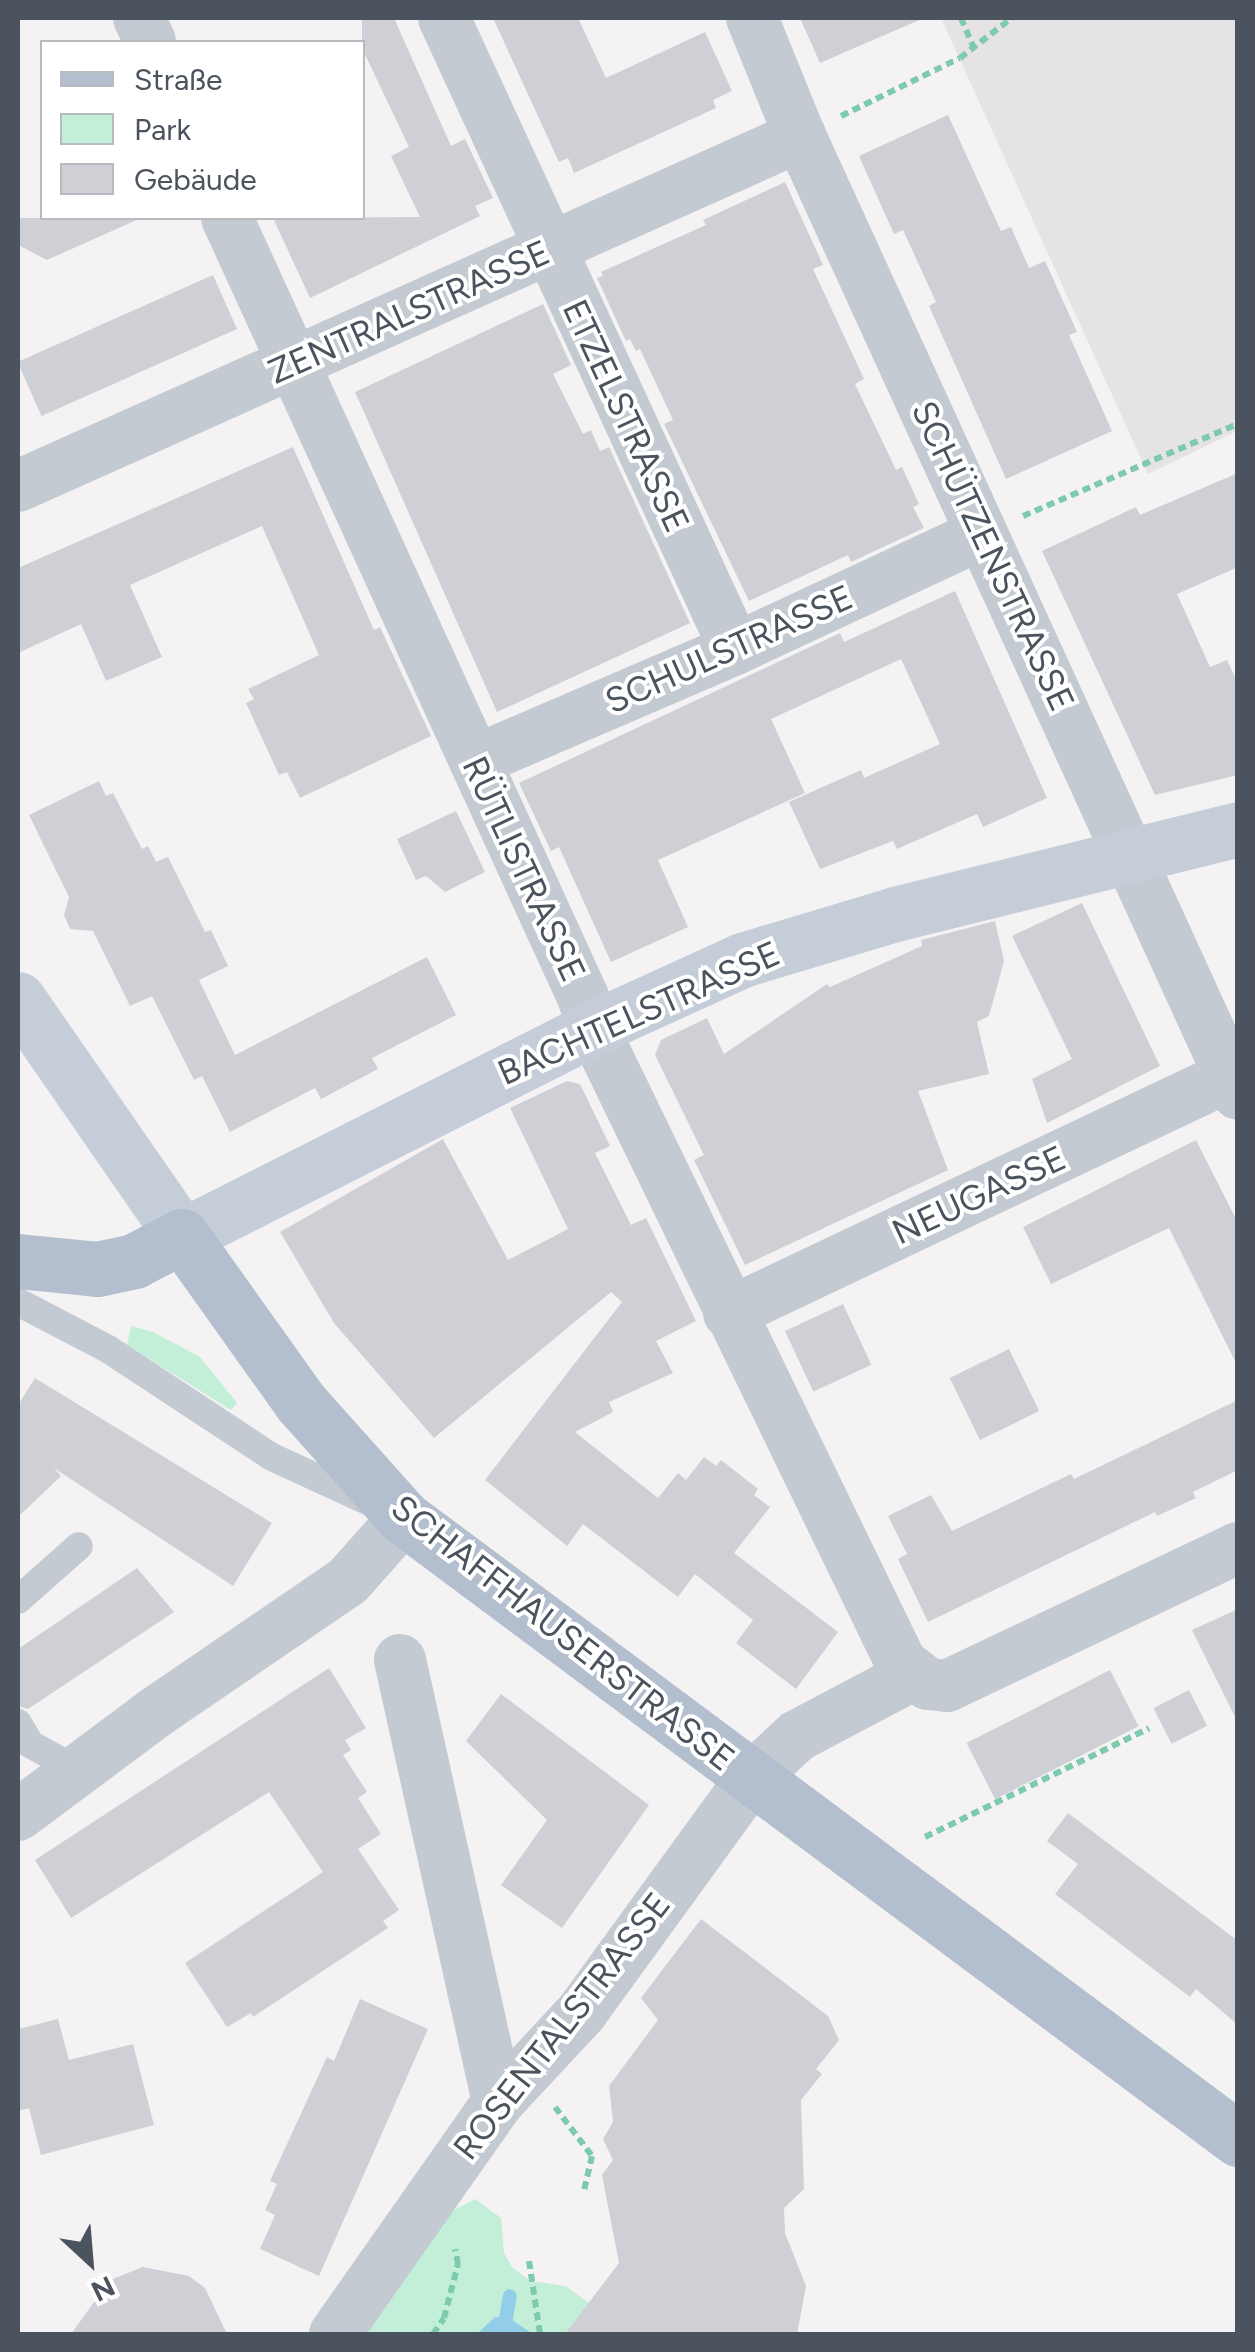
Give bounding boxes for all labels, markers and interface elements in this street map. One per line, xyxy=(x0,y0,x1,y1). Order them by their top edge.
legend xyxy=(40,40,365,220)
text: Straße xyxy=(134,61,223,98)
text: Park xyxy=(134,111,191,148)
text: Gebäude xyxy=(134,161,257,198)
street label: ZENTRALSTRASSE xyxy=(262,231,556,393)
street label: ETZELSTRASSE xyxy=(554,293,698,539)
street label: SCHÜTZENSTRASSE xyxy=(903,394,1083,718)
street label: SCHULSTRASSE xyxy=(599,576,859,722)
street label: RÜTLISTRASSE xyxy=(454,750,594,988)
street label: BACHTELSTRASSE xyxy=(491,932,787,1094)
street label: NEUGASSE xyxy=(886,1137,1072,1253)
street label: SCHAFFHAUSERSTRASSE xyxy=(383,1486,743,1780)
street label: ROSENTALSTRASSE xyxy=(445,1884,679,2168)
north arrow xyxy=(40,2212,140,2312)
text: N xyxy=(86,2269,120,2309)

